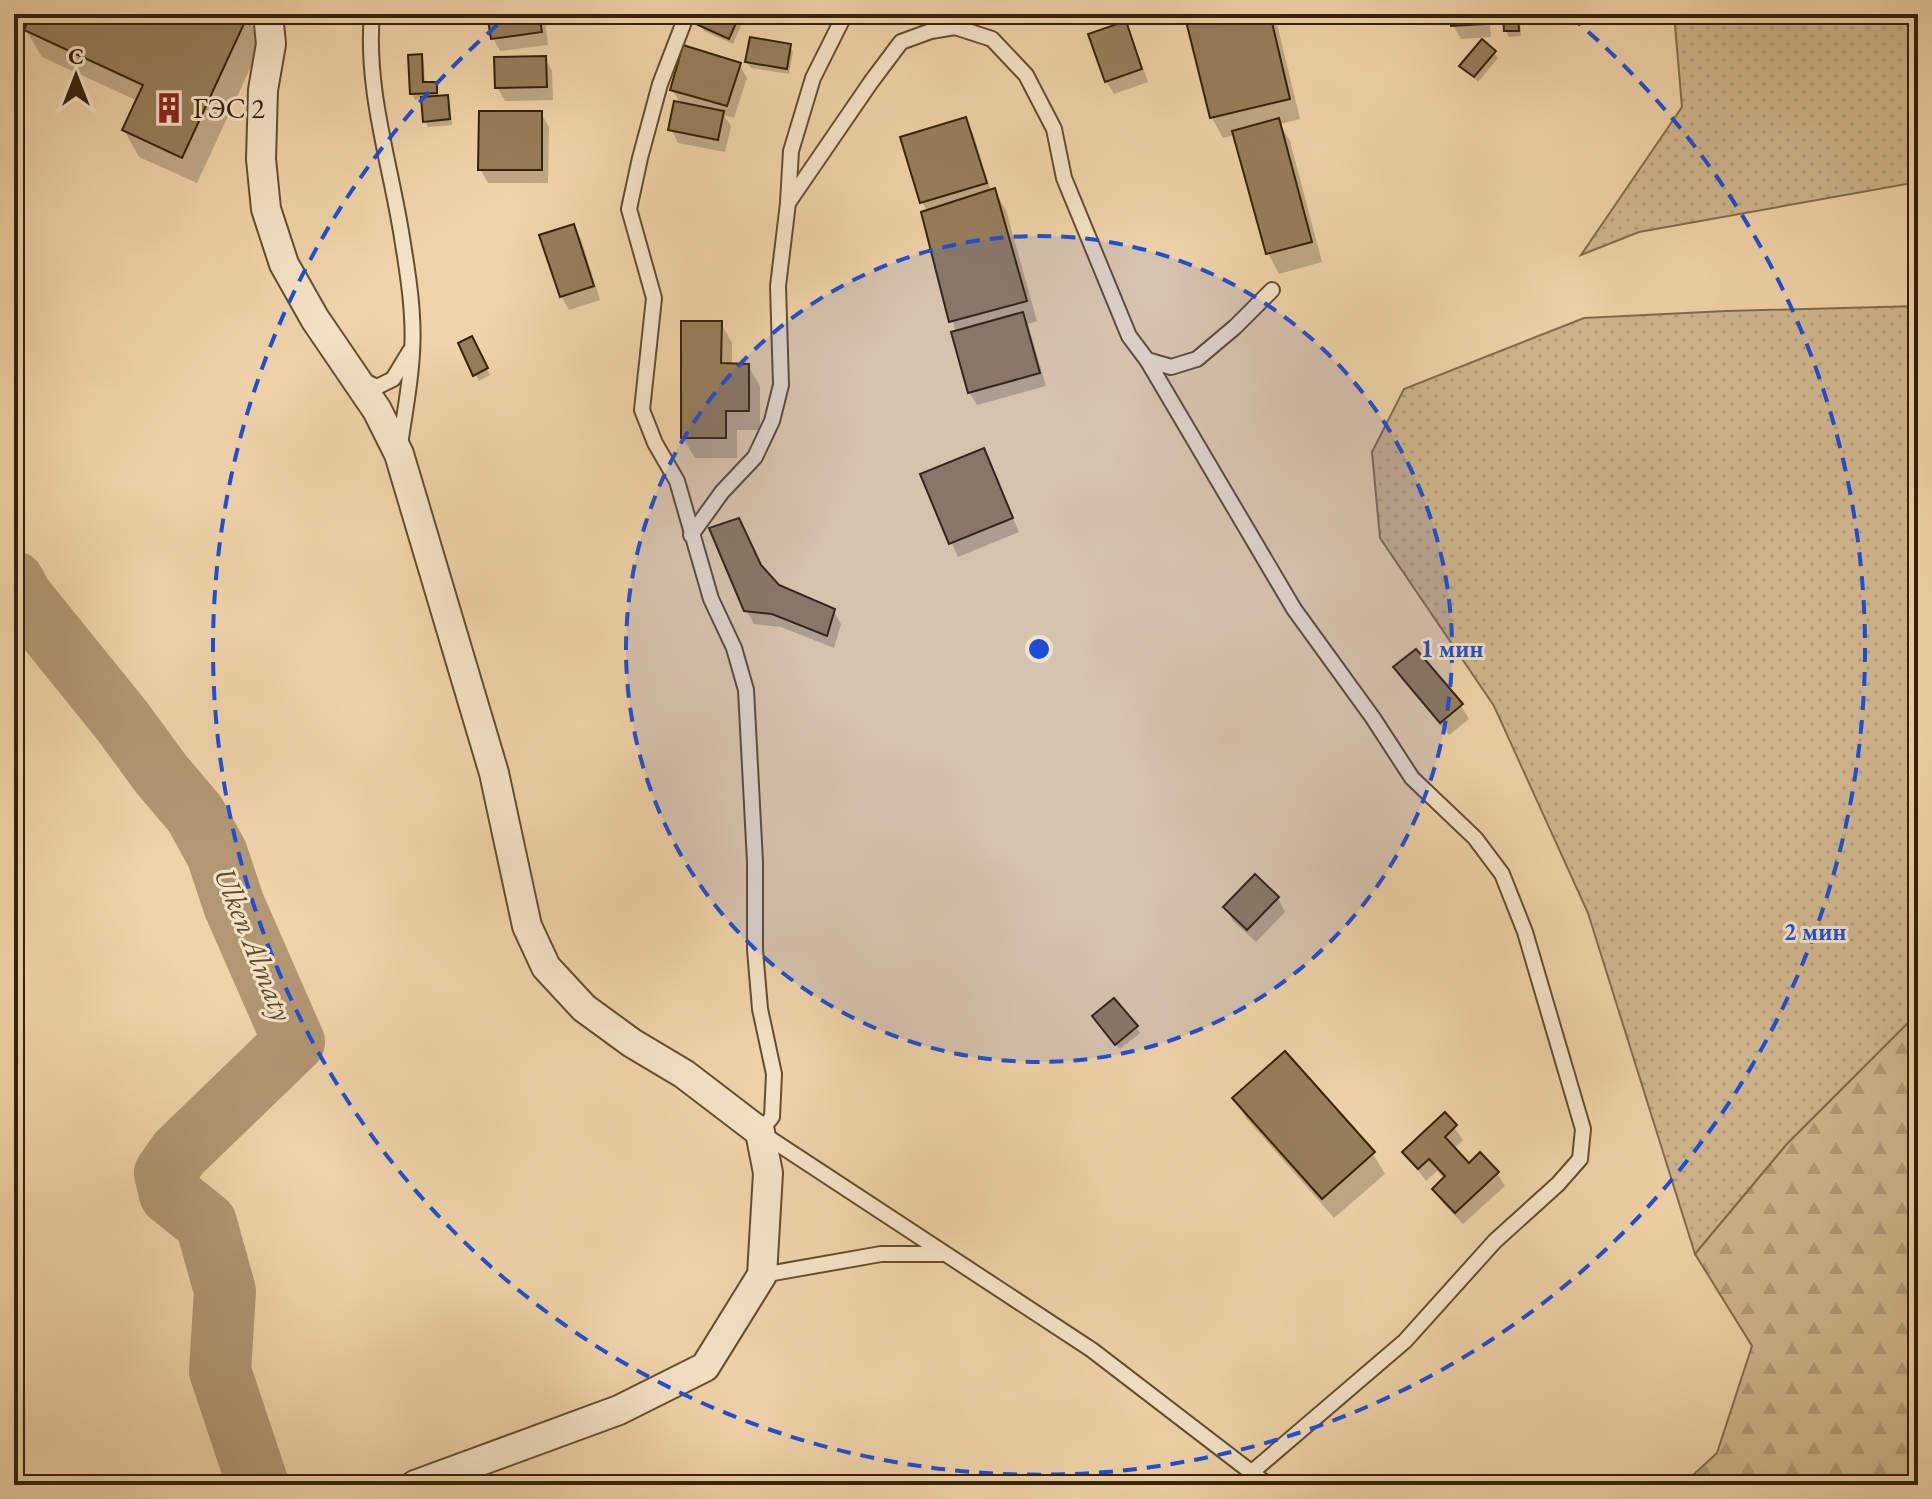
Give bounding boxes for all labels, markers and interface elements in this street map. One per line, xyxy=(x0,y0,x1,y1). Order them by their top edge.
north arrow xyxy=(36,36,116,116)
text: С xyxy=(68,42,84,71)
place label: ГЭС 2 xyxy=(193,90,265,126)
building icon: ГЭС 2 xyxy=(152,91,186,125)
text: 1 мин xyxy=(1421,633,1483,664)
centre of rings xyxy=(1025,635,1053,663)
water label: Ulken Almaty xyxy=(205,861,303,1027)
text: 2 мин xyxy=(1784,916,1846,947)

